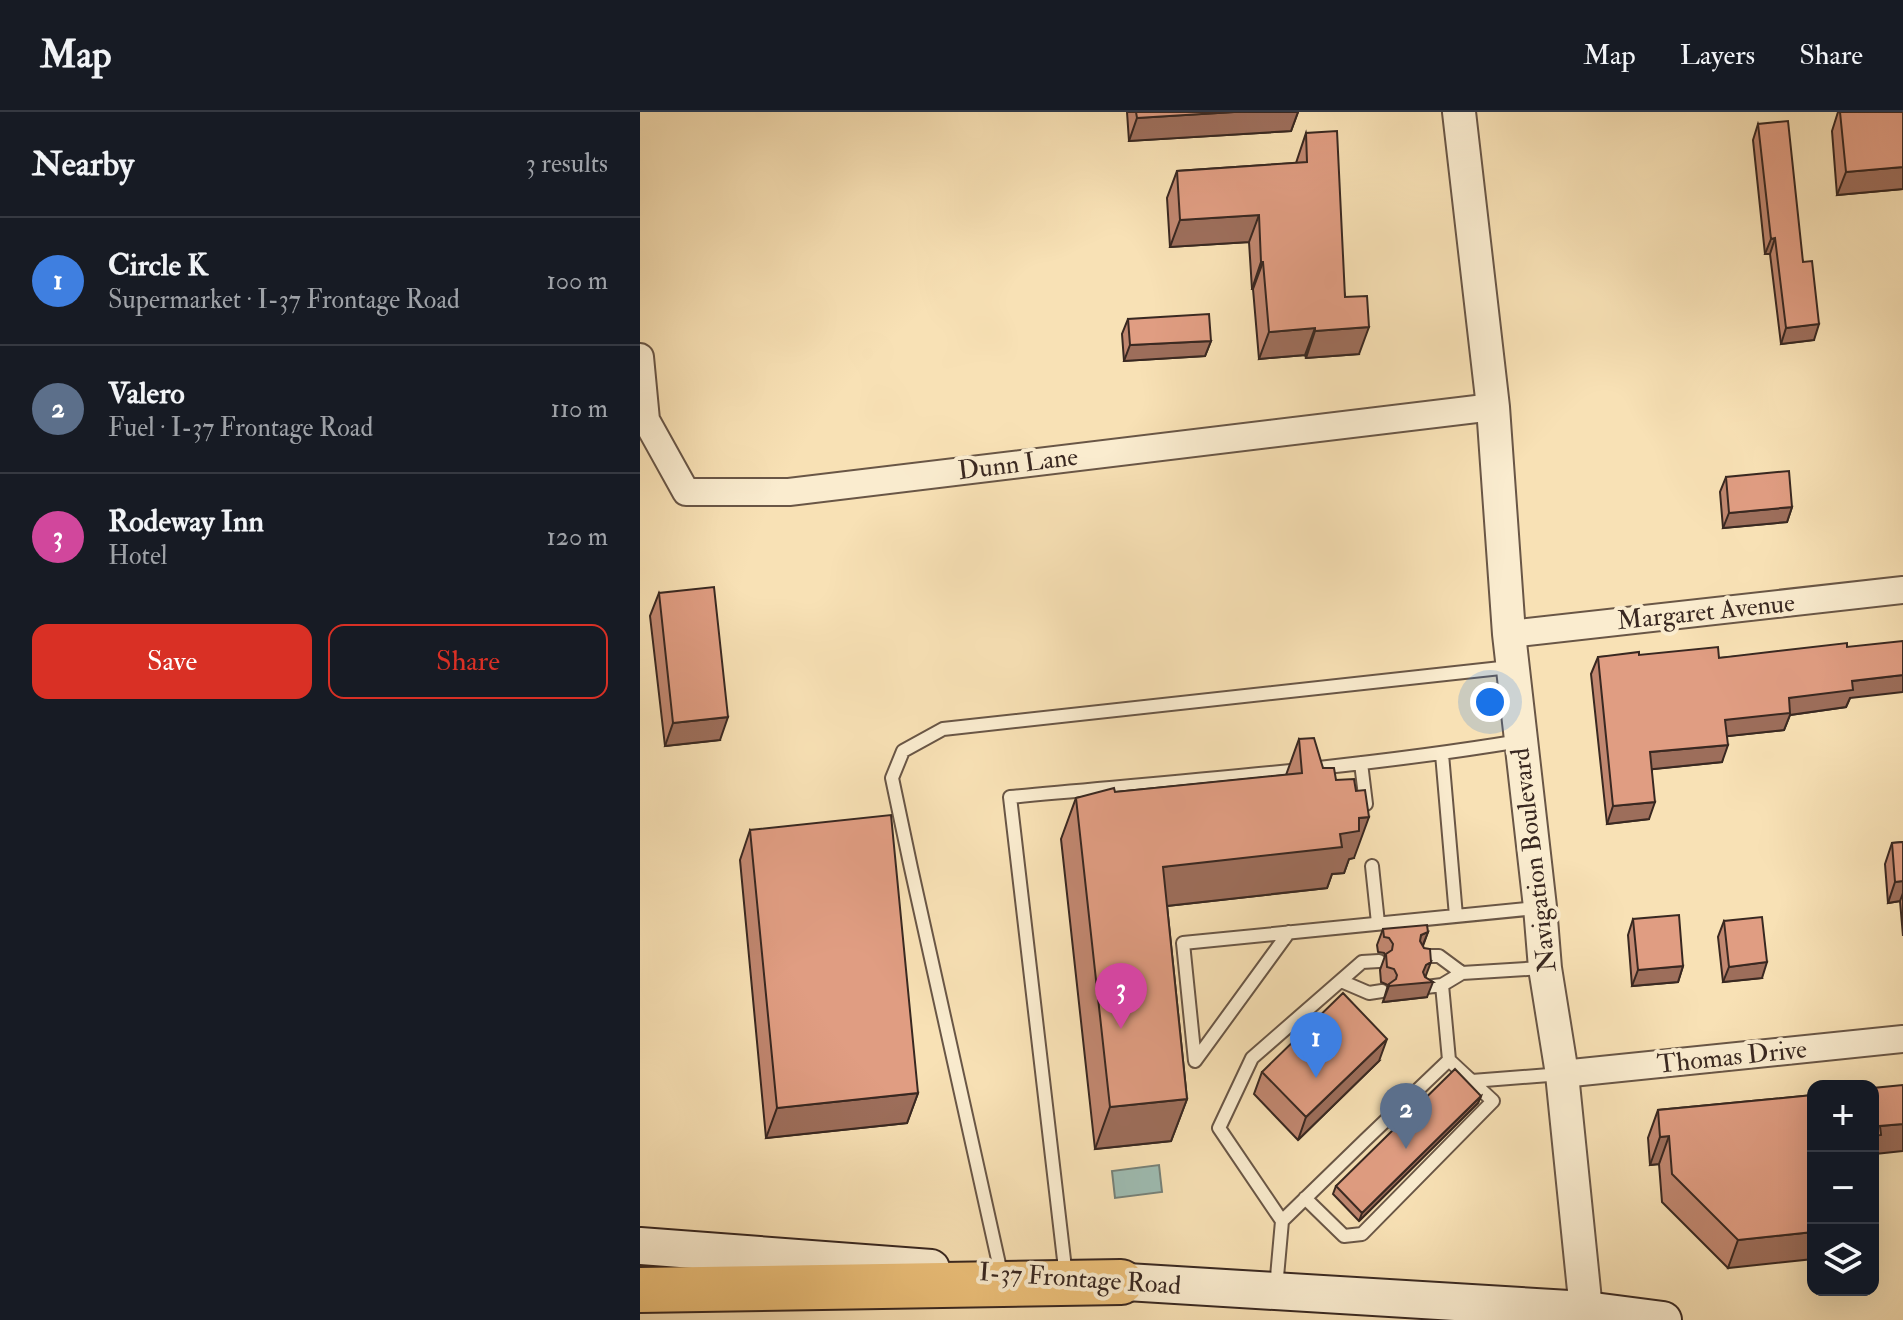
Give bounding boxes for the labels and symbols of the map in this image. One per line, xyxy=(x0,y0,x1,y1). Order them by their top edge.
street label: Dunn Lane xyxy=(956,441,1080,487)
street label: Margaret Avenue xyxy=(1616,587,1797,637)
your location xyxy=(1470,682,1510,722)
street label: Navigation Boulevard xyxy=(1504,746,1564,974)
pin: 3 xyxy=(1095,963,1147,1029)
pin: 1 xyxy=(1290,1012,1342,1078)
street label: Thomas Drive xyxy=(1656,1033,1809,1081)
pin: 2 xyxy=(1380,1083,1432,1149)
street label: I-37 Frontage Road xyxy=(978,1256,1182,1302)

